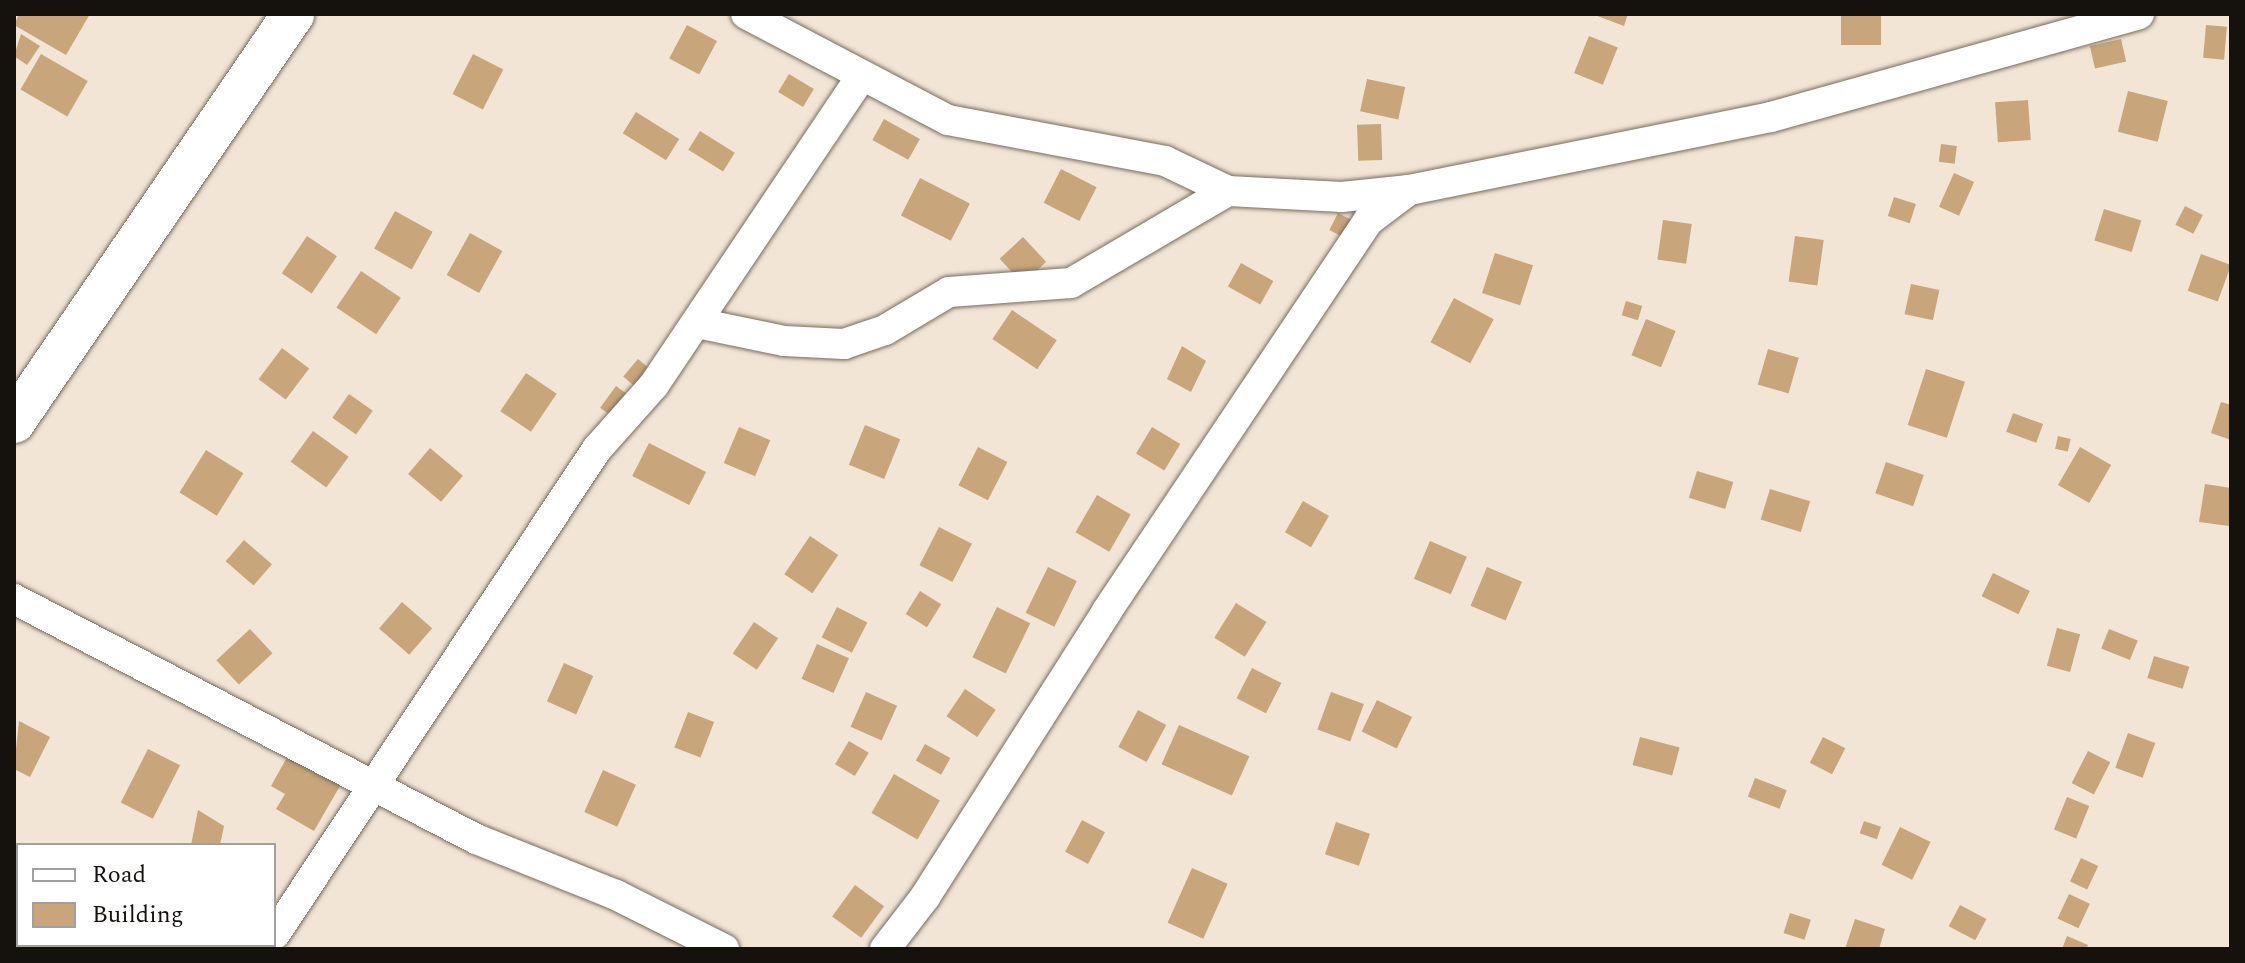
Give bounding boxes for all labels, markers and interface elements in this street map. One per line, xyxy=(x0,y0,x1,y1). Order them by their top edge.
legend xyxy=(16,843,276,947)
text: Road xyxy=(92,857,146,893)
text: Building xyxy=(92,897,184,933)

